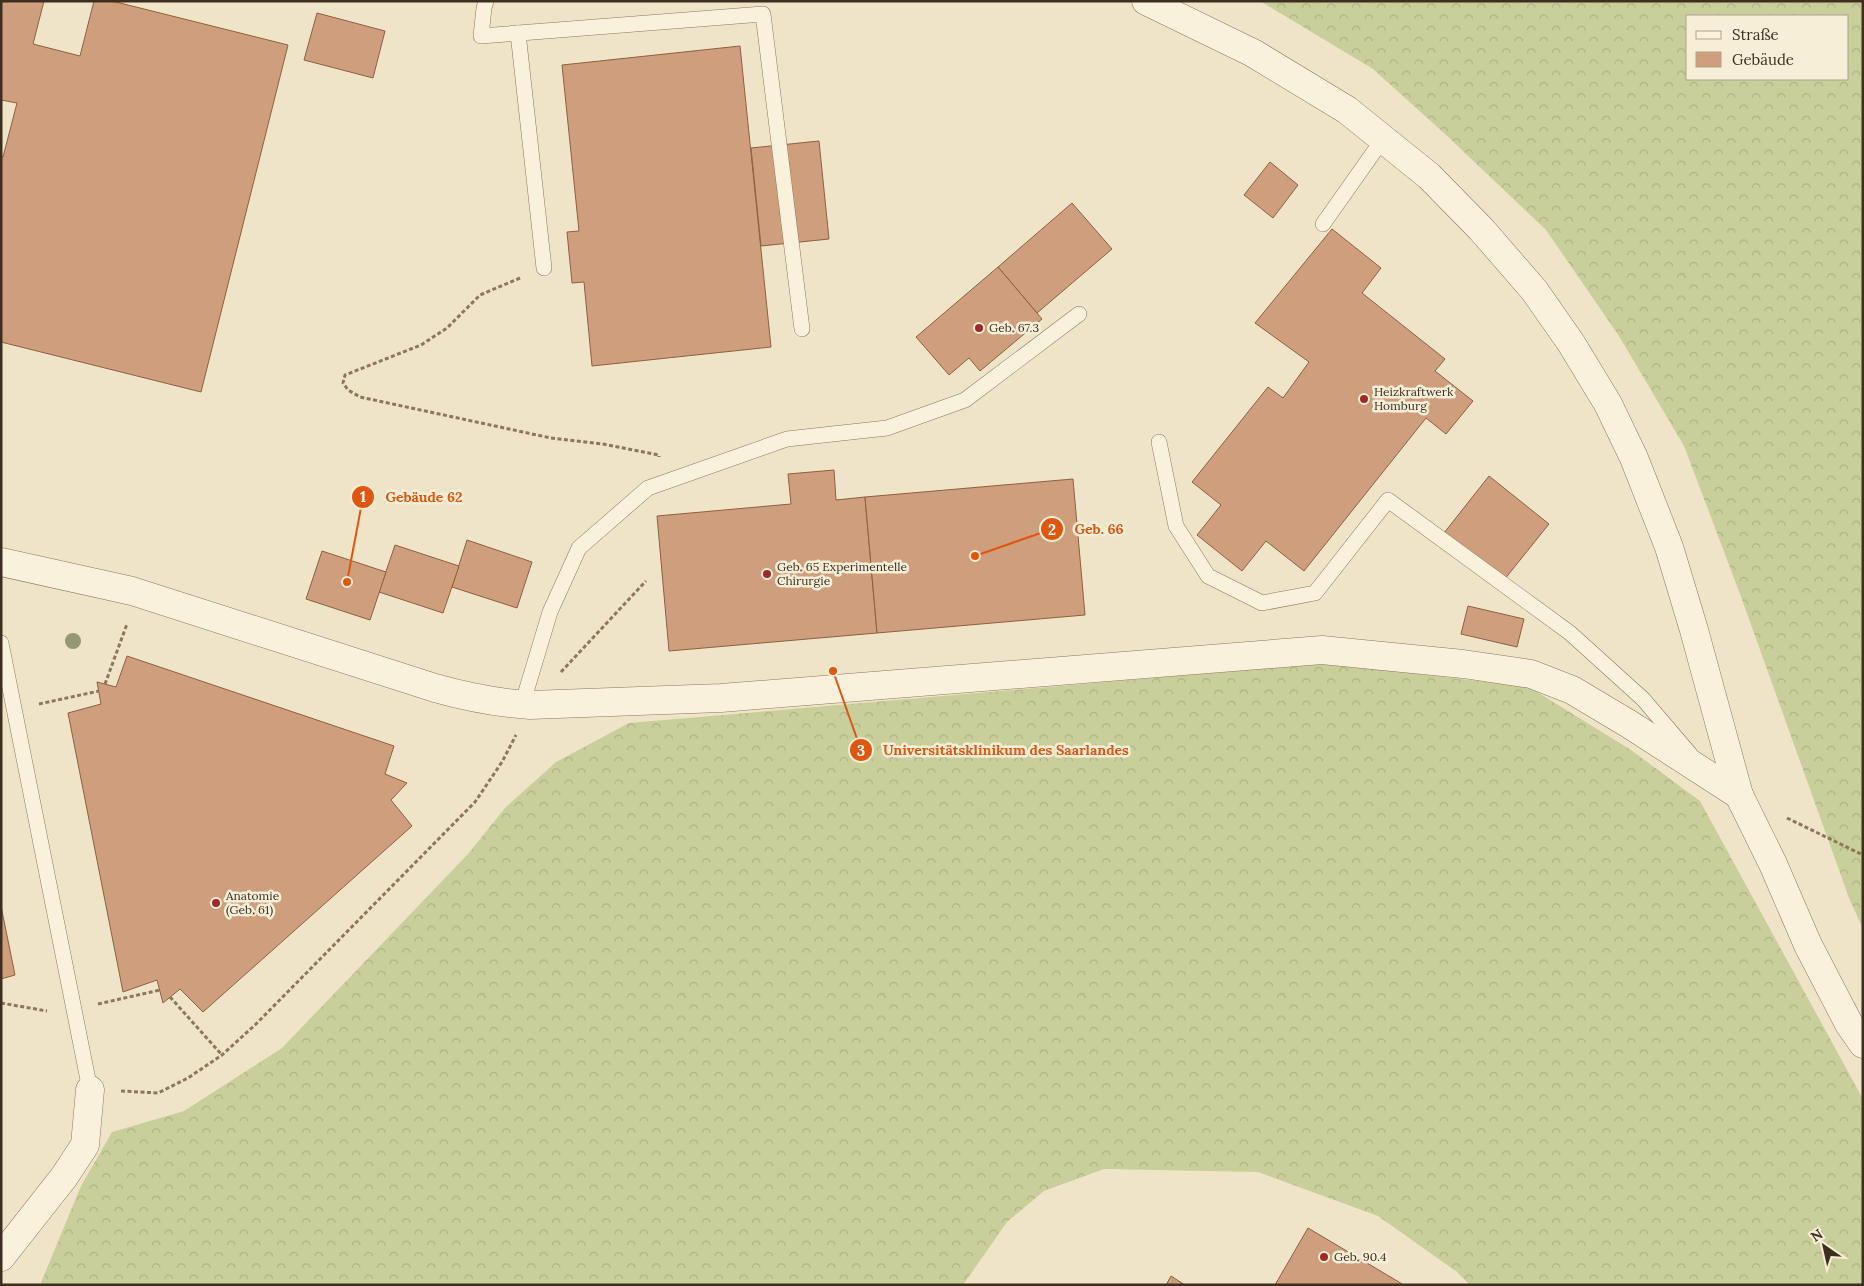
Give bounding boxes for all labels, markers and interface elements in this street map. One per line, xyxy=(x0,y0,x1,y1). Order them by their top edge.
legend xyxy=(1686,15,1849,80)
text: Straße xyxy=(1732,25,1779,44)
text: Gebäude xyxy=(1732,50,1794,69)
place label: Geb. 67.3 xyxy=(989,320,1040,335)
marker: Geb. 67.3 xyxy=(973,322,985,334)
place label: Heizkraftwerk Homburg xyxy=(1374,384,1454,413)
marker: Heizkraftwerk Homburg xyxy=(1358,393,1370,405)
callout: Gebäude 62 xyxy=(350,483,472,512)
text: 1 xyxy=(360,487,366,506)
text: Gebäude 62 xyxy=(385,488,463,506)
callout: Geb. 66 xyxy=(1039,515,1133,544)
text: 2 xyxy=(1048,520,1056,539)
text: Geb. 66 xyxy=(1074,520,1124,538)
place label: Geb. 65 Experimentelle Chirurgie xyxy=(777,559,908,588)
marker: Geb. 65 Experimentelle Chirurgie xyxy=(761,568,773,580)
callout: Universitätsklinikum des Saarlandes xyxy=(848,736,1139,765)
text: 3 xyxy=(857,741,865,760)
text: Universitätsklinikum des Saarlandes xyxy=(883,741,1129,759)
place label: Anatomie (Geb. 61) xyxy=(225,888,280,918)
marker: Anatomie (Geb. 61) xyxy=(210,897,222,909)
north arrow xyxy=(1799,1221,1849,1271)
text: N xyxy=(1807,1225,1826,1246)
place label: Geb. 90.4 xyxy=(1334,1249,1387,1264)
marker: Geb. 90.4 xyxy=(1318,1251,1330,1263)

